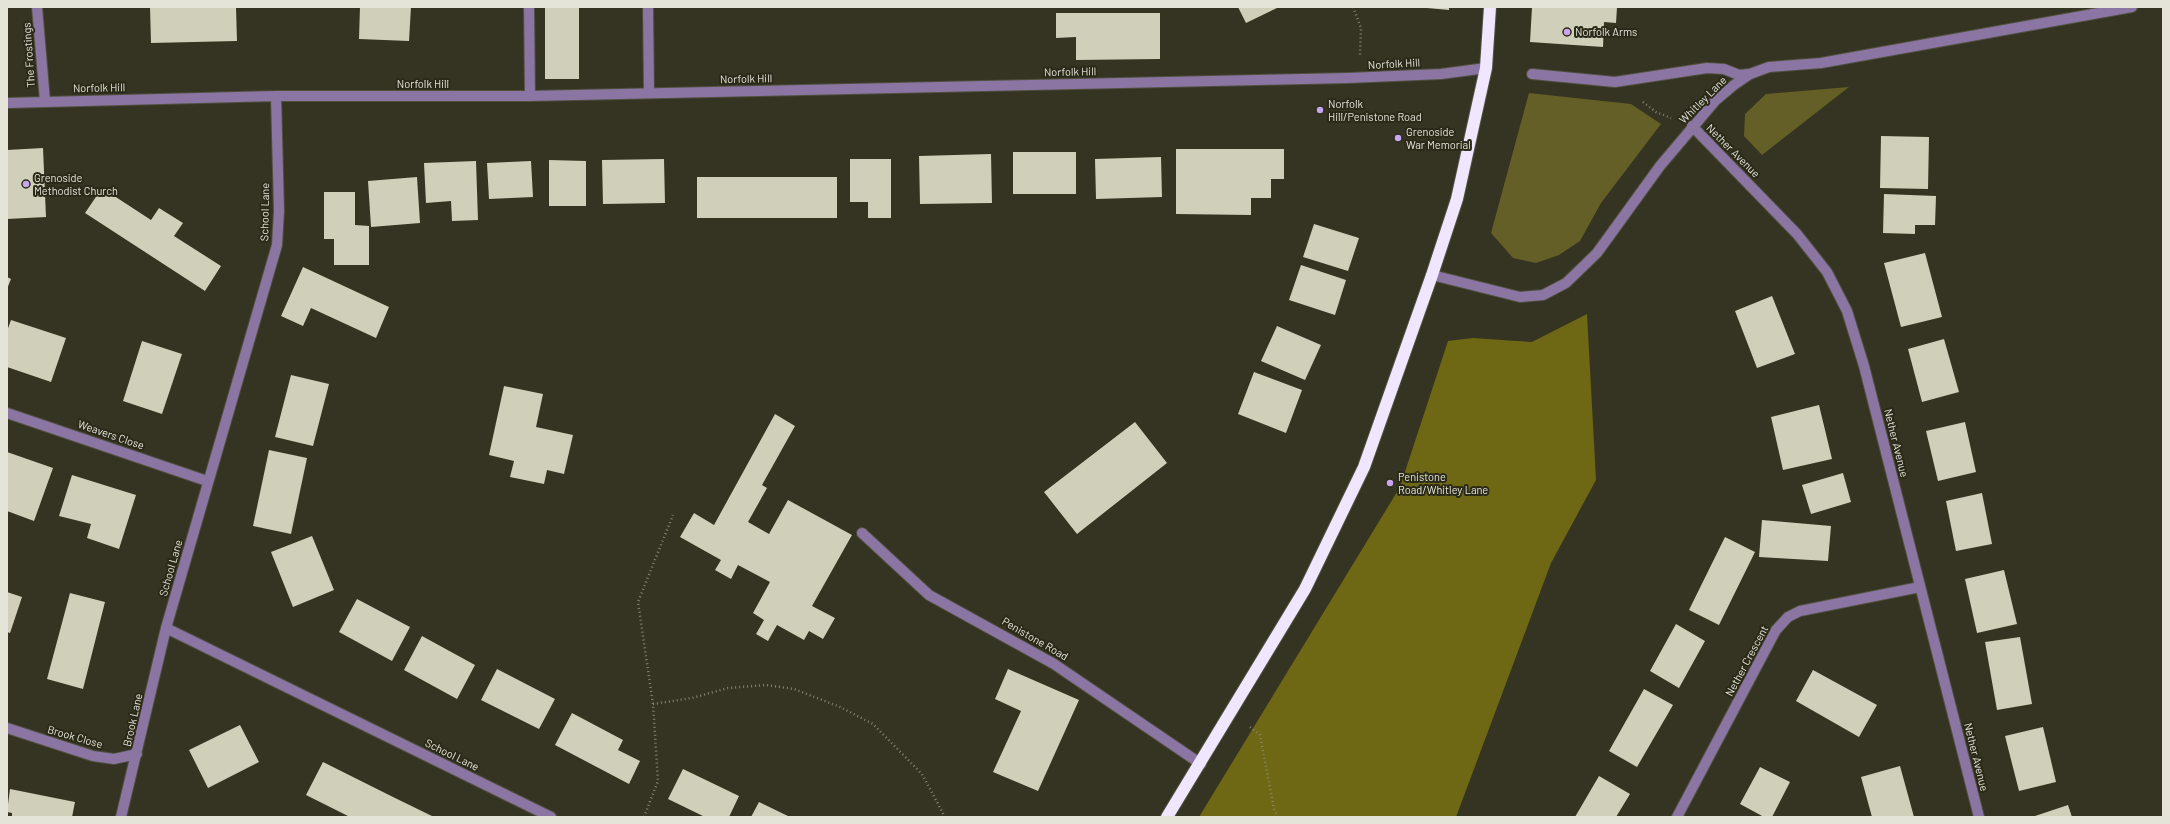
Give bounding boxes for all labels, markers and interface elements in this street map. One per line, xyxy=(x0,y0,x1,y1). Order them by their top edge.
street label: The Frostings xyxy=(20,22,38,88)
place label: Norfolk Arms xyxy=(1575,25,1637,39)
marker: Norfolk Arms xyxy=(1562,27,1572,37)
street label: Norfolk Hill xyxy=(1368,56,1420,72)
street label: Norfolk Hill xyxy=(1044,65,1096,79)
street label: Norfolk Hill xyxy=(720,72,772,86)
street label: Whitley Lane xyxy=(1677,74,1729,126)
street label: Norfolk Hill xyxy=(397,77,449,91)
street label: Norfolk Hill xyxy=(73,81,125,95)
place label: Norfolk Hill/Penistone Road xyxy=(1328,97,1422,123)
marker: Norfolk Hill/Penistone Road xyxy=(1315,105,1325,115)
street label: Nether Avenue xyxy=(1704,122,1762,180)
place label: Grenoside War Memorial xyxy=(1406,125,1471,151)
marker: Grenoside War Memorial xyxy=(1393,133,1403,143)
place label: Grenoside Methodist Church xyxy=(34,171,118,197)
marker: Grenoside Methodist Church xyxy=(21,179,31,189)
street label: School Lane xyxy=(258,183,272,241)
street label: Nether Avenue xyxy=(1881,407,1911,479)
street label: Weavers Close xyxy=(76,417,146,453)
place label: Penistone Road/Whitley Lane xyxy=(1398,470,1488,496)
marker: Penistone Road/Whitley Lane xyxy=(1385,478,1395,488)
street label: School Lane xyxy=(157,538,185,598)
street label: Penistone Road xyxy=(1000,615,1070,663)
street label: Nether Crescent xyxy=(1723,623,1771,699)
street label: Brook Lane xyxy=(120,692,146,748)
street label: Nether Avenue xyxy=(1961,721,1991,793)
street label: Brook Close xyxy=(46,723,104,751)
street label: School Lane xyxy=(423,736,481,774)

